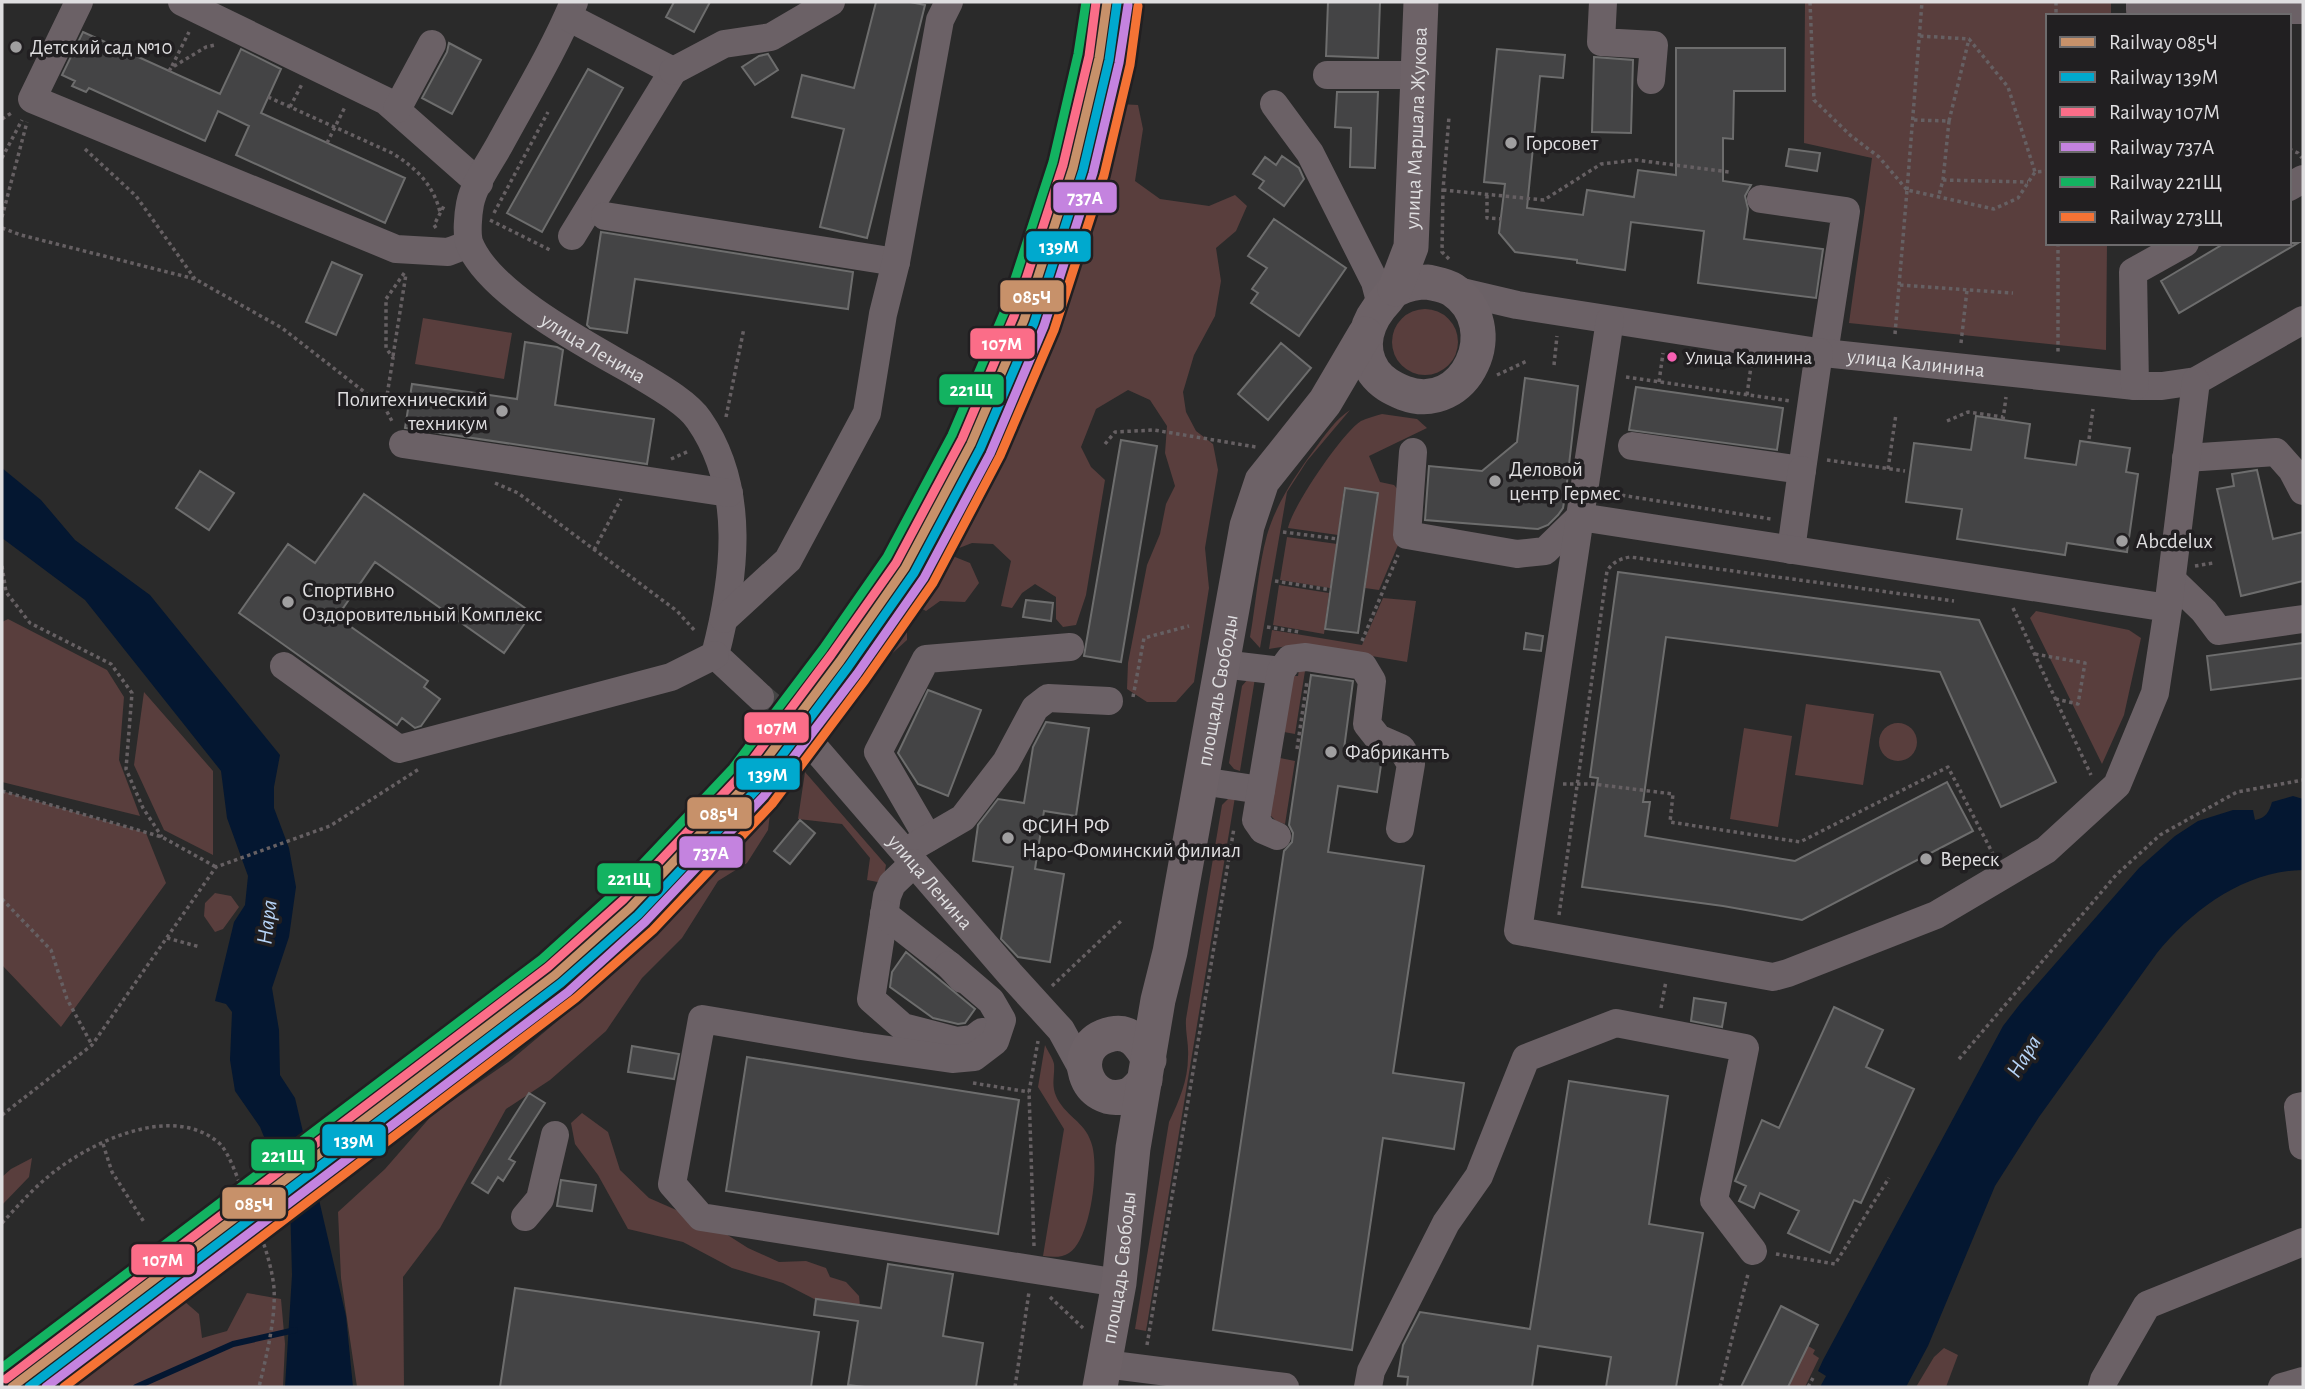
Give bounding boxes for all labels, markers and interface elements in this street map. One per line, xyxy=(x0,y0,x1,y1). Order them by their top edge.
legend xyxy=(2046,14,2291,245)
street label: улица Маршала Жукова xyxy=(1402,26,1431,231)
text: Railway 085Ч xyxy=(2109,32,2218,53)
place label: Детский сад №10 xyxy=(30,37,173,58)
marker: Детский сад №10 xyxy=(8,39,24,55)
text: Railway 139М xyxy=(2109,67,2219,88)
text: Railway 107М xyxy=(2109,102,2220,123)
place label: Горсовет xyxy=(1525,133,1599,154)
marker: Горсовет xyxy=(1503,135,1519,151)
text: Railway 737А xyxy=(2109,137,2214,158)
text: Railway 221Щ xyxy=(2109,172,2222,193)
line badge: 737А xyxy=(1052,181,1118,214)
text: 737А xyxy=(1067,189,1104,208)
text: Railway 273Щ xyxy=(2109,207,2223,228)
line badge: 139М xyxy=(1025,230,1092,263)
text: 139М xyxy=(1039,238,1079,257)
line badge: 085Ч xyxy=(999,279,1065,313)
text: 085Ч xyxy=(1012,288,1052,307)
street label: улица Ленина xyxy=(536,309,650,388)
line badge: 107М xyxy=(969,327,1036,360)
text: 107М xyxy=(982,335,1022,354)
street label: улица Калинина xyxy=(1845,345,1986,381)
place label: Улица Калинина xyxy=(1685,349,1812,368)
marker: Улица Калинина xyxy=(1665,350,1679,364)
line badge: 221Щ xyxy=(938,373,1005,406)
text: 221Щ xyxy=(949,381,993,400)
place label: Политехнический техникум xyxy=(336,389,488,434)
marker: Политехнический техникум xyxy=(494,403,510,419)
place label: Деловой центр Гермес xyxy=(1509,459,1621,504)
marker: Деловой центр Гермес xyxy=(1487,473,1503,489)
place label: Abcdelux xyxy=(2136,531,2213,552)
marker: Abcdelux xyxy=(2114,533,2130,549)
place label: Спортивно Оздоровительный Комплекс xyxy=(302,580,543,625)
marker: Спортивно Оздоровительный Комплекс xyxy=(280,594,296,610)
street label: площадь Свободы xyxy=(1194,613,1242,768)
line badge: 107М xyxy=(743,711,810,744)
text: 107М xyxy=(757,719,797,738)
place label: Фабрикантъ xyxy=(1345,742,1449,763)
marker: Фабрикантъ xyxy=(1323,744,1339,760)
line badge: 139М xyxy=(735,757,801,791)
text: 139М xyxy=(748,766,788,785)
line badge: 085Ч xyxy=(686,796,753,830)
text: 085Ч xyxy=(699,805,739,824)
place label: ФСИН РФ Наро-Фоминский филиал xyxy=(1022,816,1241,861)
street label: улица Ленина xyxy=(883,830,977,934)
marker: ФСИН РФ Наро-Фоминский филиал xyxy=(1000,830,1016,846)
line badge: 737А xyxy=(678,835,744,869)
text: 737А xyxy=(693,844,730,863)
place label: Вереcк xyxy=(1940,849,2000,870)
marker: Вереcк xyxy=(1918,851,1934,867)
line badge: 221Щ xyxy=(596,862,662,895)
text: 221Щ xyxy=(607,870,651,889)
water label: Нара xyxy=(253,899,282,946)
water label: Нара xyxy=(2003,1032,2046,1082)
line badge: 139М xyxy=(321,1123,387,1157)
text: 139М xyxy=(334,1132,374,1151)
line badge: 221Щ xyxy=(250,1138,316,1172)
text: 221Щ xyxy=(261,1147,305,1166)
line badge: 085Ч xyxy=(221,1186,287,1220)
street label: площадь Свободы xyxy=(1098,1190,1139,1346)
text: 085Ч xyxy=(234,1195,274,1214)
line badge: 107М xyxy=(130,1243,196,1276)
text: 107М xyxy=(143,1251,183,1270)

